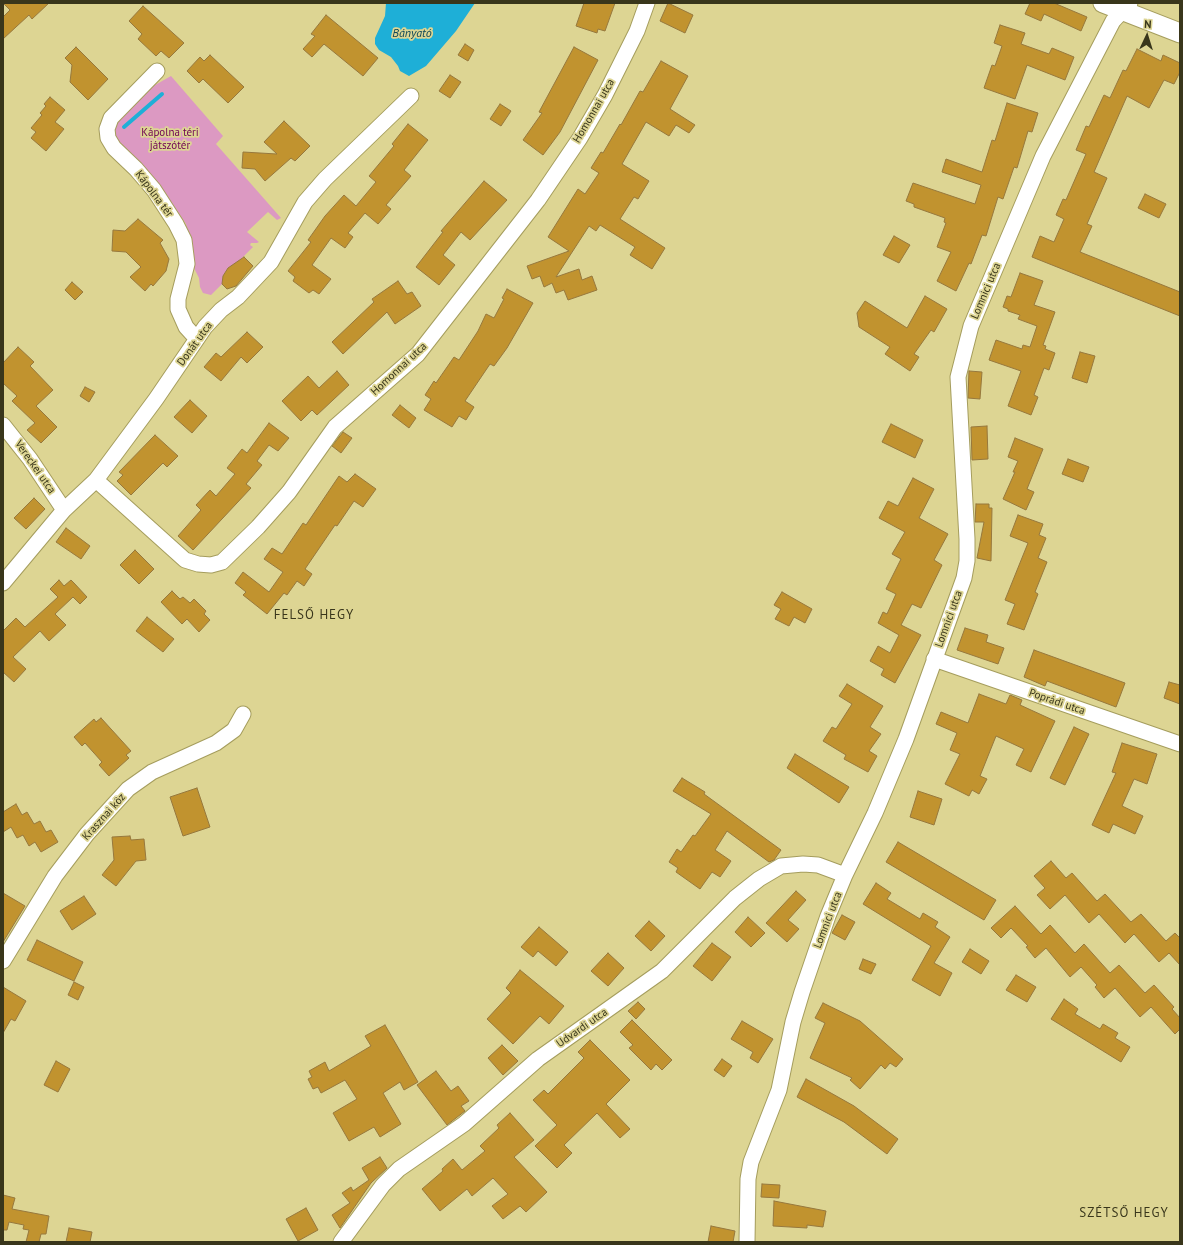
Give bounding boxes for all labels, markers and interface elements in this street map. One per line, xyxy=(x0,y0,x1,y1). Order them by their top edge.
north arrow xyxy=(1127,16,1167,56)
text: N xyxy=(1144,17,1152,31)
water label: Bányató xyxy=(392,27,432,41)
street label: Homonnai utca xyxy=(570,77,618,145)
park label: Kápolna téri játszótér xyxy=(141,126,199,152)
street label: Kápolna tér xyxy=(132,168,176,220)
street label: Lomnici utca xyxy=(968,261,1004,321)
street label: Donát utca xyxy=(175,319,215,369)
street label: Homonnai utca xyxy=(368,340,430,398)
street label: Vereckei utca xyxy=(12,438,58,496)
street label: Lomnici utca xyxy=(933,589,965,649)
district label: FELSŐ HEGY xyxy=(274,607,354,623)
street label: Poprádi utca xyxy=(1027,686,1087,718)
street label: Krasznai köz xyxy=(80,791,128,843)
street label: Lomnici utca xyxy=(811,890,845,950)
street label: Udvardi utca xyxy=(554,1006,610,1050)
district label: SZÉTSŐ HEGY xyxy=(1079,1205,1169,1221)

